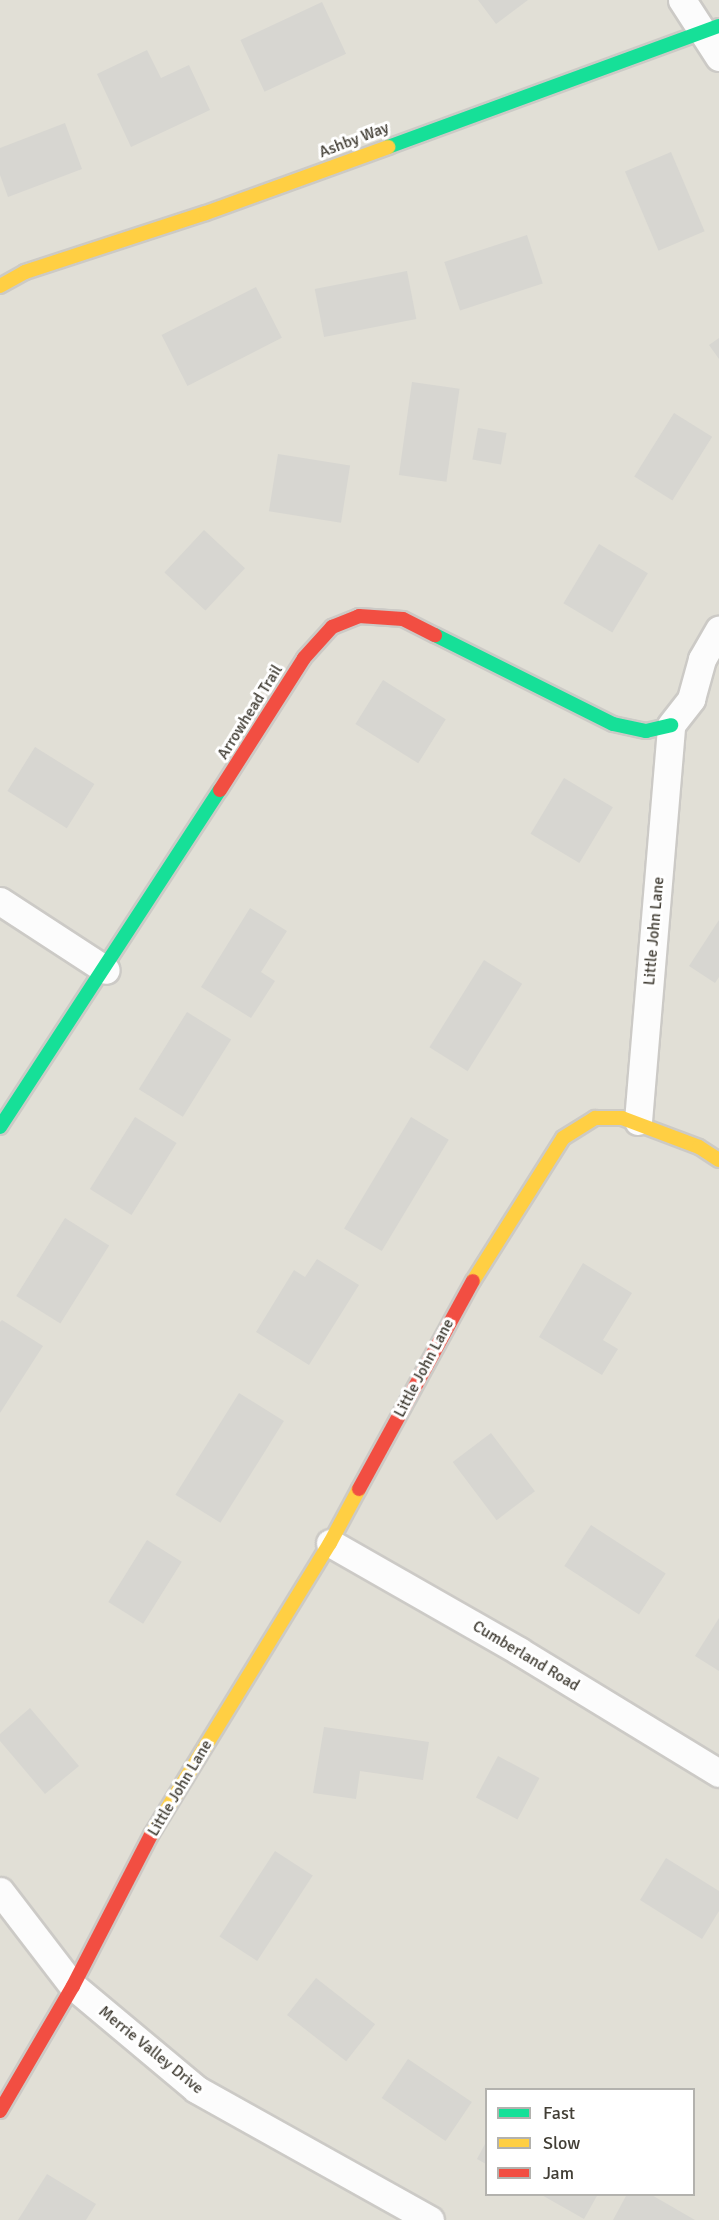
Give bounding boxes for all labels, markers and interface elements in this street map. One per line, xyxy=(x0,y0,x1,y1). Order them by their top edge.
street label: Ashby Way xyxy=(316,118,392,162)
street label: Arrowhead Trail xyxy=(213,661,287,763)
street label: Little John Lane xyxy=(640,876,668,986)
street label: Little John Lane xyxy=(390,1315,458,1421)
street label: Cumberland Road xyxy=(469,1617,583,1695)
street label: Little John Lane xyxy=(144,1736,216,1840)
street label: Merrie Valley Drive xyxy=(95,2002,207,2098)
legend xyxy=(485,2088,695,2196)
text: Fast xyxy=(543,2102,575,2124)
text: Slow xyxy=(543,2132,580,2154)
text: Jam xyxy=(543,2162,574,2184)

